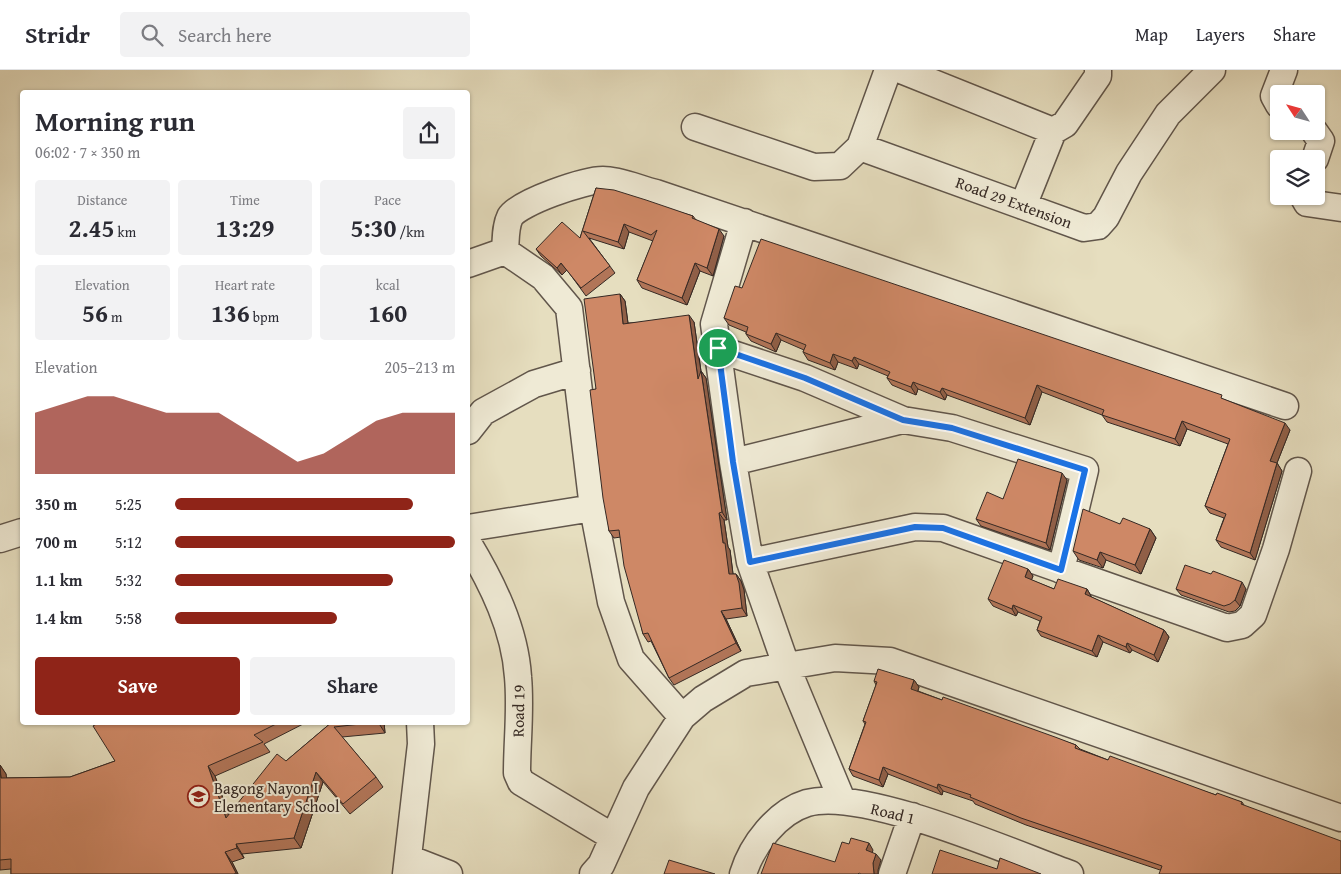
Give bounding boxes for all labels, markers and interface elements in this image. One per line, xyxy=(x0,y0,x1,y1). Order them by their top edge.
search box xyxy=(120,12,470,57)
text: Stridr xyxy=(25,17,90,52)
icon: search xyxy=(138,21,166,49)
text: Search here xyxy=(178,21,272,49)
text: Map xyxy=(1135,21,1168,48)
text: Layers xyxy=(1196,21,1245,48)
text: Share xyxy=(1273,21,1316,48)
north arrow xyxy=(1270,85,1325,140)
map controls xyxy=(1270,85,1325,205)
text: Morning run xyxy=(35,100,195,141)
button: share xyxy=(403,107,455,159)
text: 06:02 · 7 × 350 m xyxy=(35,140,140,164)
button: layers xyxy=(1270,150,1325,205)
street label: Road 29 Extension xyxy=(952,170,1076,234)
text: Distance xyxy=(77,190,127,210)
text: Time xyxy=(230,190,260,210)
text: Pace xyxy=(374,190,401,210)
text: 2.45 xyxy=(69,210,114,246)
text: 13:29 xyxy=(216,210,274,246)
text: 5:30 xyxy=(351,210,397,246)
text: km xyxy=(114,222,136,242)
text: /km xyxy=(397,222,425,242)
text: Elevation xyxy=(75,275,130,295)
text: Heart rate xyxy=(215,275,275,295)
text: kcal xyxy=(376,275,400,295)
text: 56 xyxy=(82,295,108,331)
text: 136 xyxy=(211,295,250,331)
text: 160 xyxy=(368,295,407,331)
text: m xyxy=(108,307,123,327)
text: bpm xyxy=(250,307,279,327)
pin xyxy=(697,327,739,369)
icon: arrive xyxy=(704,334,732,362)
text: Elevation xyxy=(35,355,98,379)
text: 205–213 m xyxy=(385,355,455,379)
text: 350 m xyxy=(35,492,77,516)
text: 5:25 xyxy=(115,492,142,516)
text: 700 m xyxy=(35,530,77,554)
text: 5:12 xyxy=(115,530,142,554)
text: 1.1 km xyxy=(35,568,82,592)
text: 5:32 xyxy=(115,568,142,592)
text: 1.4 km xyxy=(35,606,82,630)
text: 5:58 xyxy=(115,606,142,630)
button: Save xyxy=(35,657,240,715)
button: Share xyxy=(250,657,455,715)
street label: Road 19 xyxy=(506,684,530,737)
place label: Bagong Nayon I Elementary School xyxy=(214,776,340,818)
school or university icon: Bagong Nayon I Elementary School xyxy=(186,785,210,809)
street label: Road 1 xyxy=(868,796,918,830)

